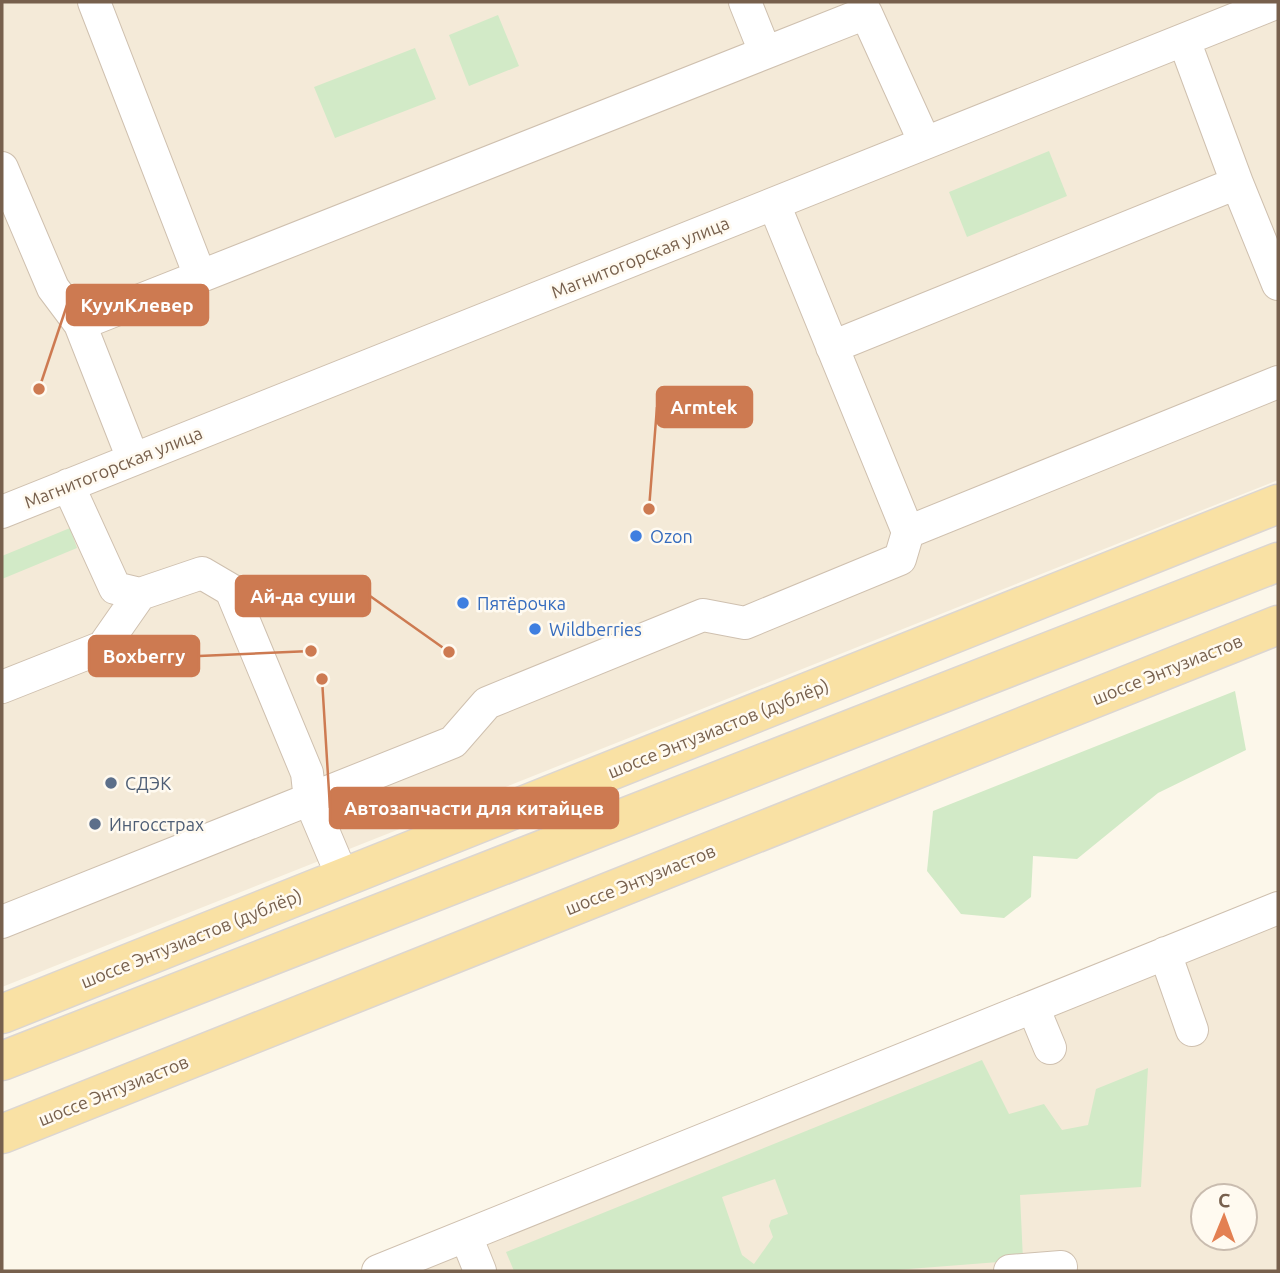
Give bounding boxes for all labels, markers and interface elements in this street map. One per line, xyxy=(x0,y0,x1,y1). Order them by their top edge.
street label: Магнитогорская улица xyxy=(548,212,732,302)
callout: КуулКлевер xyxy=(67,285,208,325)
text: КуулКлевер xyxy=(80,294,194,316)
callout: Armtek xyxy=(657,387,752,427)
text: Armtek xyxy=(670,396,738,418)
street label: Магнитогорская улица xyxy=(21,422,205,512)
place label: Ozon xyxy=(650,526,693,546)
marker: Ozon xyxy=(628,528,644,544)
callout: Ай-да суши xyxy=(236,576,370,616)
text: Ай-да суши xyxy=(250,585,356,607)
place label: Пятёрочка xyxy=(477,593,566,613)
marker: Пятёрочка xyxy=(455,595,471,611)
place label: Wildberries xyxy=(549,619,642,639)
marker: Wildberries xyxy=(527,621,543,637)
street label: шоссе Энтузиастов xyxy=(1089,630,1245,708)
callout: Boxberry xyxy=(89,636,199,676)
text: Boxberry xyxy=(103,645,185,667)
street label: шоссе Энтузиастов (дублёр) xyxy=(605,674,832,782)
place label: СДЭК xyxy=(125,773,171,793)
marker: СДЭК xyxy=(103,775,119,791)
callout: Автозапчасти для китайцев xyxy=(330,788,618,828)
text: Автозапчасти для китайцев xyxy=(344,797,604,819)
place label: Ингосстрах xyxy=(109,814,204,834)
marker: Ингосстрах xyxy=(87,816,103,832)
street label: шоссе Энтузиастов xyxy=(562,840,718,918)
street label: шоссе Энтузиастов (дублёр) xyxy=(78,884,305,992)
street label: шоссе Энтузиастов xyxy=(35,1051,191,1129)
north arrow xyxy=(1189,1182,1259,1252)
text: С xyxy=(1218,1189,1231,1211)

